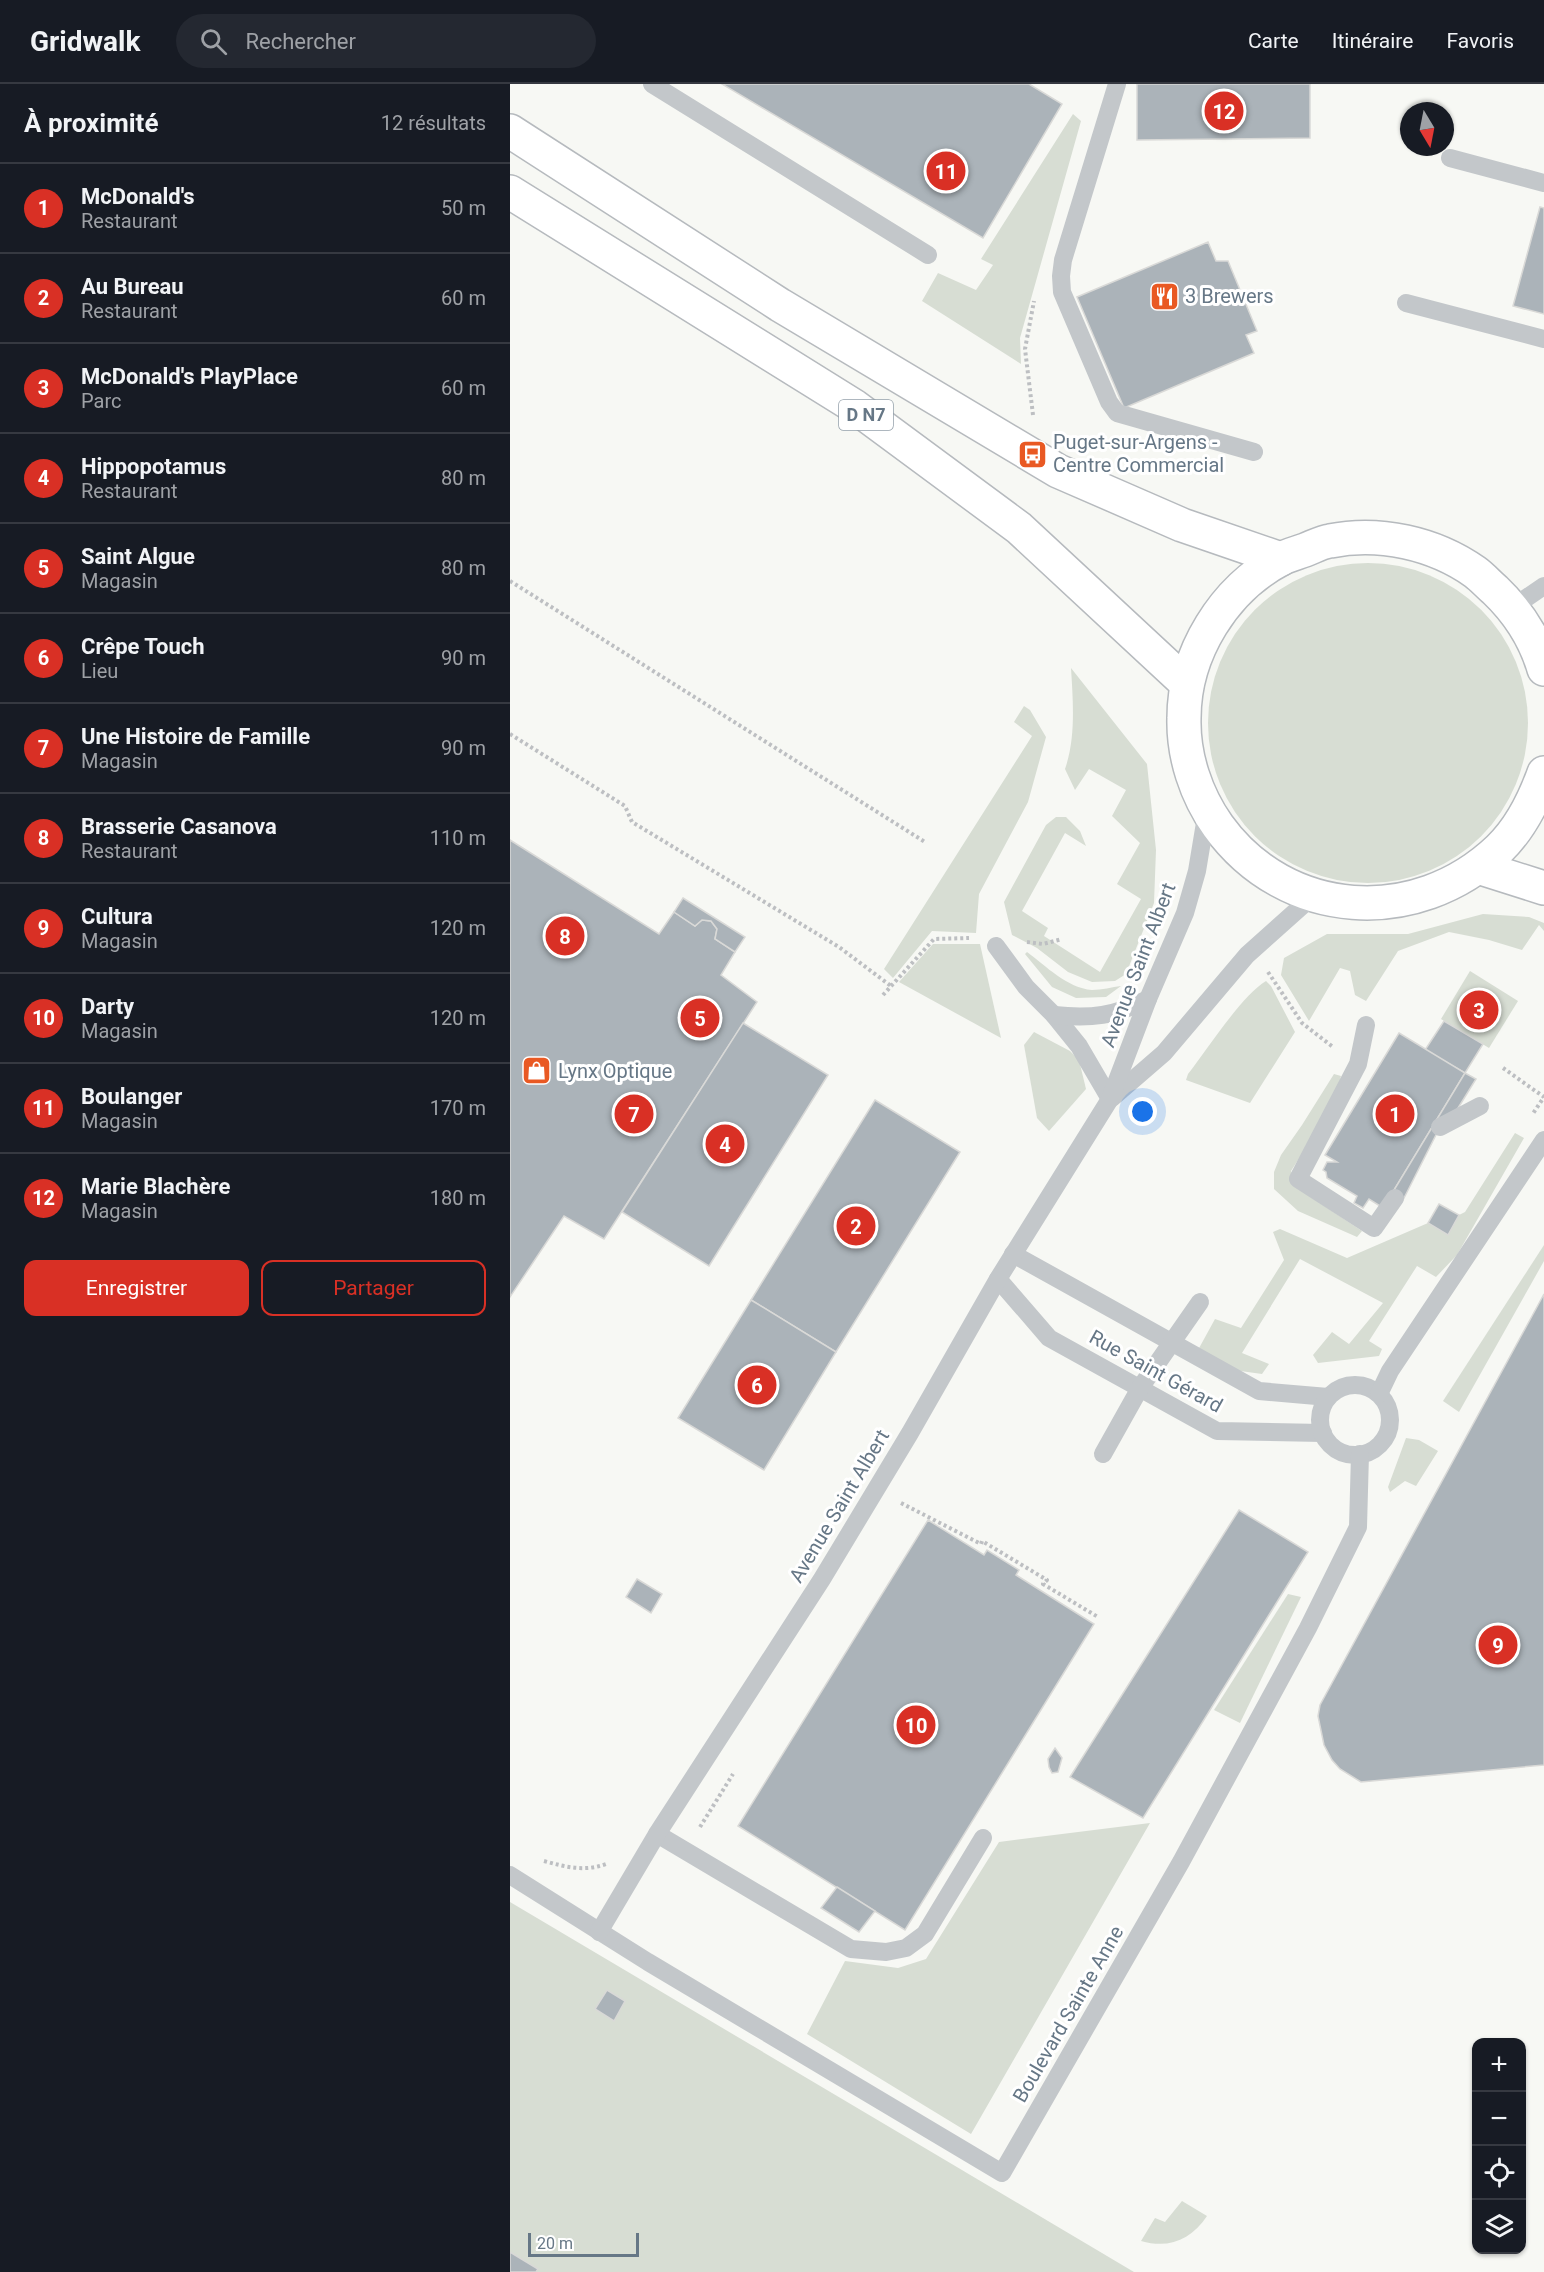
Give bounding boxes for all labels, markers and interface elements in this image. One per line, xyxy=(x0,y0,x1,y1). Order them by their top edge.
search box xyxy=(176,14,596,68)
text: Gridwalk xyxy=(30,25,140,58)
icon: search xyxy=(197,25,230,58)
text: Rechercher xyxy=(245,29,356,54)
text: Carte xyxy=(1248,29,1299,53)
text: Itinéraire xyxy=(1332,29,1413,53)
text: Favoris xyxy=(1446,29,1514,53)
pin: 12 xyxy=(1204,88,1244,134)
north arrow xyxy=(1400,102,1454,156)
text: À proximité xyxy=(24,108,158,138)
text: 12 résultats xyxy=(381,111,486,135)
pin: 11 xyxy=(926,148,966,194)
text: McDonald's xyxy=(81,184,195,209)
text: 1 xyxy=(38,196,49,220)
text: 50 m xyxy=(441,196,486,220)
text: Restaurant xyxy=(81,209,178,233)
text: Au Bureau xyxy=(81,274,184,299)
restaurant icon: 3 Brewers xyxy=(1148,280,1180,312)
place label: 3 Brewers xyxy=(1185,284,1274,308)
text: 2 xyxy=(38,286,49,310)
text: 60 m xyxy=(441,286,486,310)
text: Restaurant xyxy=(81,299,178,323)
text: McDonald's PlayPlace xyxy=(81,364,298,389)
text: 3 xyxy=(38,376,49,400)
text: 60 m xyxy=(441,376,486,400)
text: Parc xyxy=(81,389,121,413)
road number: D N7 xyxy=(839,400,893,430)
place label: Puget-sur-Argens - Centre Commercial xyxy=(1053,430,1224,477)
bus stop icon: Puget-sur-Argens - Centre Commercial xyxy=(1016,438,1048,470)
text: Hippopotamus xyxy=(81,454,226,479)
text: 4 xyxy=(38,466,49,490)
text: 80 m xyxy=(441,466,486,490)
text: Restaurant xyxy=(81,479,178,503)
text: Saint Algue xyxy=(81,544,195,569)
text: 5 xyxy=(38,556,49,580)
text: 80 m xyxy=(441,556,486,580)
text: Magasin xyxy=(81,569,158,593)
text: Crêpe Touch xyxy=(81,634,205,659)
text: 6 xyxy=(38,646,49,670)
text: 90 m xyxy=(441,646,486,670)
text: Lieu xyxy=(81,659,118,683)
text: Une Histoire de Famille xyxy=(81,724,310,749)
text: 7 xyxy=(38,736,49,760)
text: 90 m xyxy=(441,736,486,760)
text: Magasin xyxy=(81,749,158,773)
text: Brasserie Casanova xyxy=(81,814,277,839)
text: 8 xyxy=(38,826,49,850)
text: 110 m xyxy=(430,826,486,850)
text: Restaurant xyxy=(81,839,178,863)
street label: Avenue Saint Albert xyxy=(1096,879,1180,1051)
text: Cultura xyxy=(81,904,153,929)
pin: 8 xyxy=(546,914,584,958)
text: 9 xyxy=(38,916,49,940)
text: 120 m xyxy=(430,916,486,940)
text: Magasin xyxy=(81,929,158,953)
pin: 3 xyxy=(1460,988,1498,1032)
text: Darty xyxy=(81,994,134,1019)
pin: 5 xyxy=(680,996,720,1040)
text: 10 xyxy=(32,1006,55,1030)
text: 120 m xyxy=(430,1006,486,1030)
text: Magasin xyxy=(81,1019,158,1043)
shop icon: Lynx Optique xyxy=(521,1055,553,1087)
place label: Lynx Optique xyxy=(558,1059,672,1083)
text: Boulanger xyxy=(81,1084,182,1109)
pin: 7 xyxy=(614,1092,654,1136)
pin: 1 xyxy=(1376,1092,1414,1136)
text: 11 xyxy=(32,1096,55,1120)
text: 170 m xyxy=(430,1096,486,1120)
your location xyxy=(1128,1097,1157,1126)
text: Magasin xyxy=(81,1109,158,1133)
pin: 4 xyxy=(706,1122,744,1166)
text: Marie Blachère xyxy=(81,1174,230,1199)
text: 12 xyxy=(32,1186,55,1210)
text: 180 m xyxy=(430,1186,486,1210)
text: Magasin xyxy=(81,1199,158,1223)
pin: 2 xyxy=(836,1204,876,1248)
button: Enregistrer xyxy=(24,1260,249,1316)
button: Partager xyxy=(261,1260,486,1316)
street label: Rue Saint Gérard xyxy=(1085,1325,1227,1417)
pin: 6 xyxy=(738,1362,776,1408)
street label: Avenue Saint Albert xyxy=(784,1425,894,1587)
pin: 9 xyxy=(1478,1622,1518,1668)
pin: 10 xyxy=(896,1702,936,1748)
street label: Boulevard Sainte Anne xyxy=(1008,1921,1128,2107)
map controls xyxy=(1472,2038,1526,2254)
button: + xyxy=(1472,2038,1526,2092)
button: − xyxy=(1472,2092,1526,2146)
button: locate xyxy=(1472,2146,1526,2200)
button: layers xyxy=(1472,2200,1526,2254)
scale bar xyxy=(528,2230,639,2258)
text: 20 m xyxy=(537,2234,573,2253)

